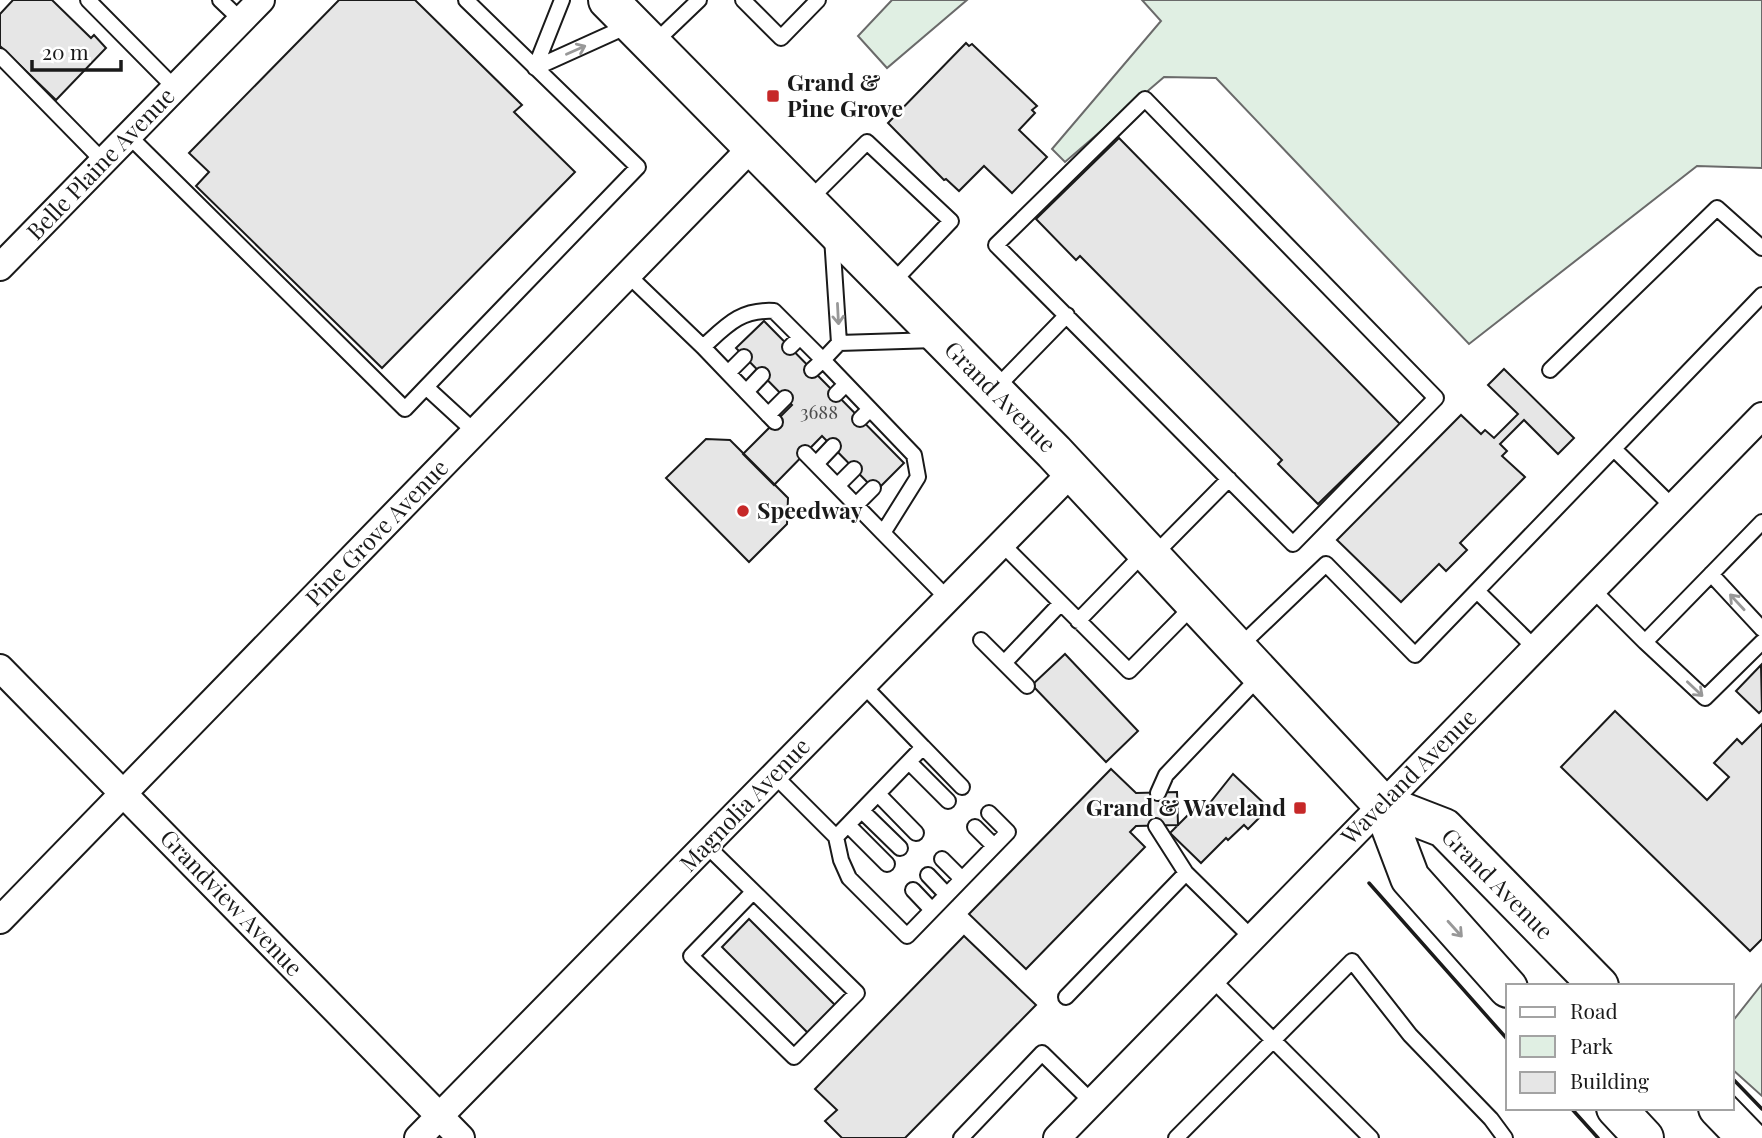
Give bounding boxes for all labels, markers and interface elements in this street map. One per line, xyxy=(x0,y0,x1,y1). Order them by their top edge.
scale bar xyxy=(32,28,121,72)
text: 20 m xyxy=(42,37,89,65)
one-way arrow xyxy=(564,43,586,56)
place label: Grand & Pine Grove xyxy=(787,66,903,123)
street label: Belle Plaine Avenue xyxy=(19,80,181,246)
marker: Grand & Pine Grove xyxy=(765,88,781,104)
one-way arrow xyxy=(831,302,844,325)
street label: Grand Avenue xyxy=(939,333,1064,458)
house number: 3688 xyxy=(800,398,838,424)
street label: Pine Grove Avenue xyxy=(298,452,454,612)
place label: Speedway xyxy=(757,494,863,525)
marker: Speedway xyxy=(735,503,751,519)
one-way arrow xyxy=(1728,594,1745,611)
one-way arrow xyxy=(1686,680,1703,697)
street label: Waveland Avenue xyxy=(1333,701,1482,851)
street label: Magnolia Avenue xyxy=(672,730,816,878)
place label: Grand & Waveland xyxy=(1086,791,1286,822)
marker: Grand & Waveland xyxy=(1292,800,1308,816)
street label: Grand Avenue xyxy=(1436,820,1561,945)
street label: Grandview Avenue xyxy=(154,822,310,982)
one-way arrow xyxy=(1447,920,1464,937)
legend xyxy=(1506,984,1734,1110)
text: Road xyxy=(1570,996,1618,1024)
text: Park xyxy=(1570,1031,1614,1059)
text: Building xyxy=(1570,1066,1649,1094)

